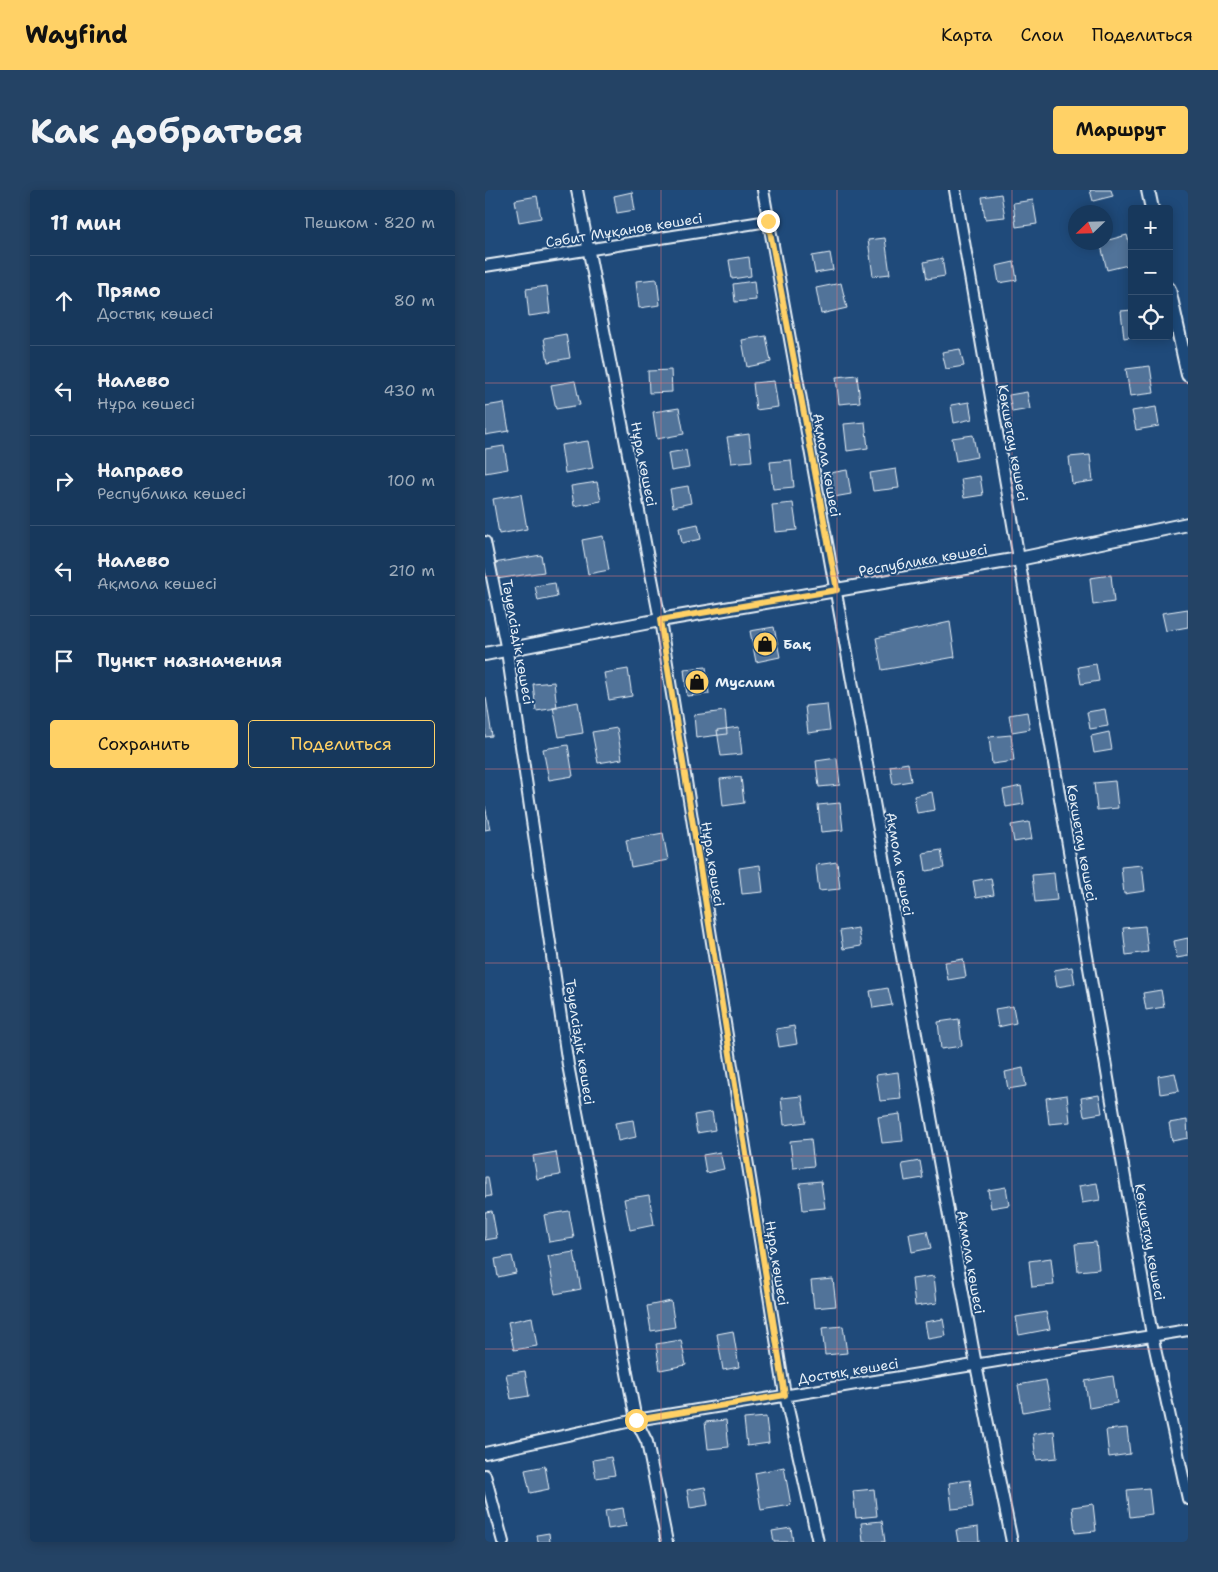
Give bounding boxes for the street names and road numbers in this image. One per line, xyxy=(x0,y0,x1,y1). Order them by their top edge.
street label: Сәбит Мұқанов көшесі xyxy=(544,209,704,251)
street label: Көкшетау көшесі xyxy=(994,383,1032,503)
street label: Ақмола көшесі xyxy=(809,412,845,518)
street label: Нұра көшесі xyxy=(627,420,661,508)
street label: Республика көшесі xyxy=(857,540,989,580)
street label: Тәуелсіздік көшесі xyxy=(498,578,538,706)
street label: Көкшетау көшесі xyxy=(1063,783,1101,903)
street label: Ақмола көшесі xyxy=(882,811,918,917)
street label: Нұра көшесі xyxy=(697,820,729,908)
street label: Тәуелсіздік көшесі xyxy=(561,978,599,1106)
street label: Көкшетау көшесі xyxy=(1131,1182,1169,1302)
street label: Ақмола көшесі xyxy=(953,1209,989,1315)
street label: Нұра көшесі xyxy=(761,1219,793,1307)
street label: Достық көшесі xyxy=(796,1354,900,1388)

